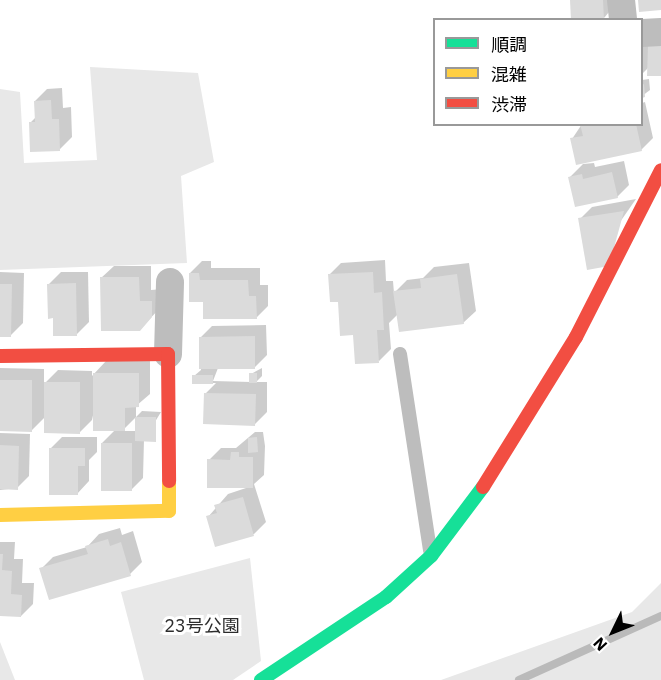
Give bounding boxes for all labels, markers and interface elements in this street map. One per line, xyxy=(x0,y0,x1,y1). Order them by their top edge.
legend xyxy=(433,18,643,126)
text: 順調 xyxy=(491,33,527,56)
text: 混雑 xyxy=(491,63,527,86)
text: 渋滞 xyxy=(491,93,527,116)
north arrow xyxy=(583,602,643,662)
park label: 23号公園 xyxy=(164,615,240,637)
text: N xyxy=(589,633,611,655)

